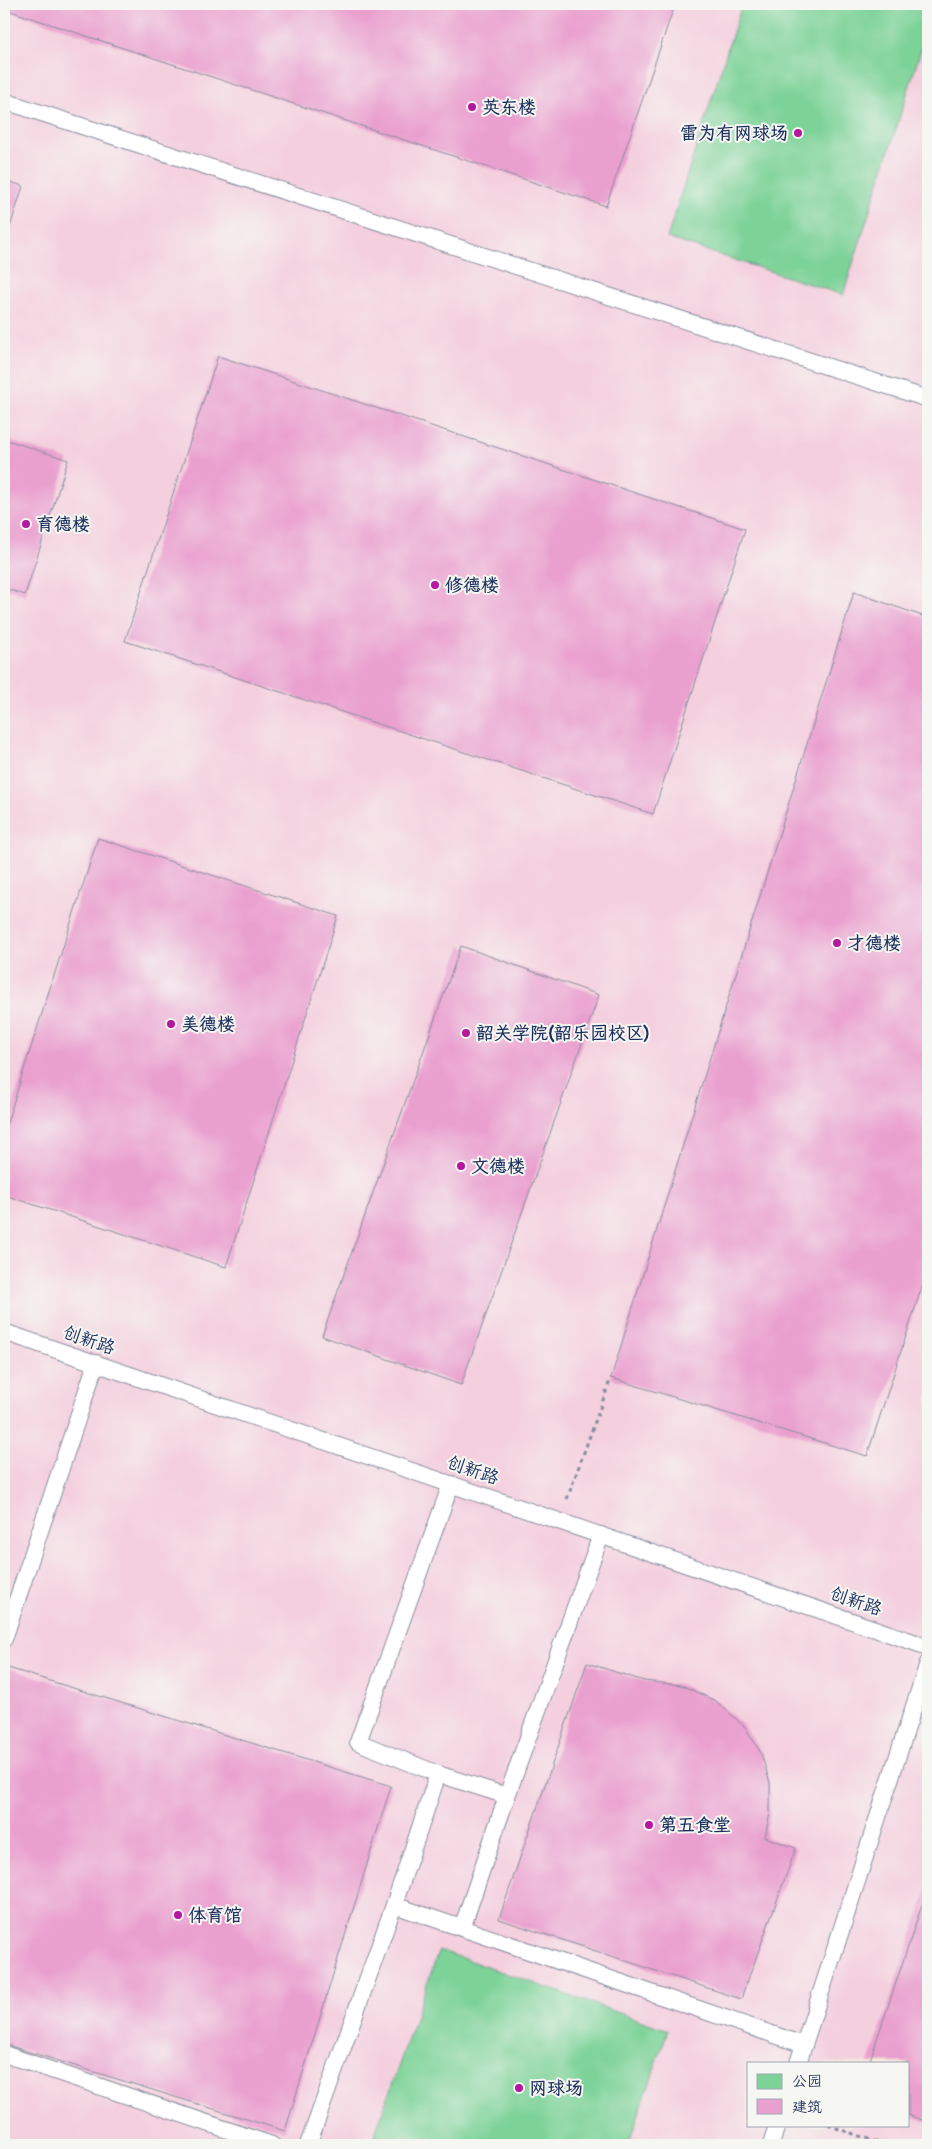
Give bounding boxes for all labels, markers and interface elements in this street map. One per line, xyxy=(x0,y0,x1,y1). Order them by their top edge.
place label: 英东楼 xyxy=(482,96,536,119)
marker: 英东楼 xyxy=(466,101,478,113)
place label: 雷为有网球场 xyxy=(680,122,788,145)
marker: 雷为有网球场 xyxy=(792,127,804,139)
place label: 育德楼 xyxy=(36,513,90,536)
marker: 育德楼 xyxy=(20,518,32,530)
place label: 修德楼 xyxy=(445,574,499,597)
marker: 修德楼 xyxy=(429,579,441,591)
place label: 才德楼 xyxy=(847,932,901,955)
marker: 才德楼 xyxy=(831,937,843,949)
place label: 美德楼 xyxy=(181,1013,235,1036)
marker: 美德楼 xyxy=(165,1018,177,1030)
place label: 韶关学院(韶乐园校区) xyxy=(476,1022,650,1045)
marker: 韶关学院(韶乐园校区) xyxy=(460,1027,472,1039)
place label: 文德楼 xyxy=(471,1155,525,1178)
marker: 文德楼 xyxy=(455,1160,467,1172)
street label: 创新路 xyxy=(60,1321,118,1360)
street label: 创新路 xyxy=(444,1451,502,1490)
street label: 创新路 xyxy=(827,1582,885,1621)
place label: 第五食堂 xyxy=(659,1814,731,1837)
marker: 第五食堂 xyxy=(643,1819,655,1831)
place label: 体育馆 xyxy=(188,1904,242,1927)
marker: 体育馆 xyxy=(172,1909,184,1921)
legend xyxy=(747,2062,910,2126)
text: 公园 xyxy=(792,2072,822,2091)
place label: 网球场 xyxy=(529,2077,583,2100)
marker: 网球场 xyxy=(513,2082,525,2094)
text: 建筑 xyxy=(792,2098,822,2117)

